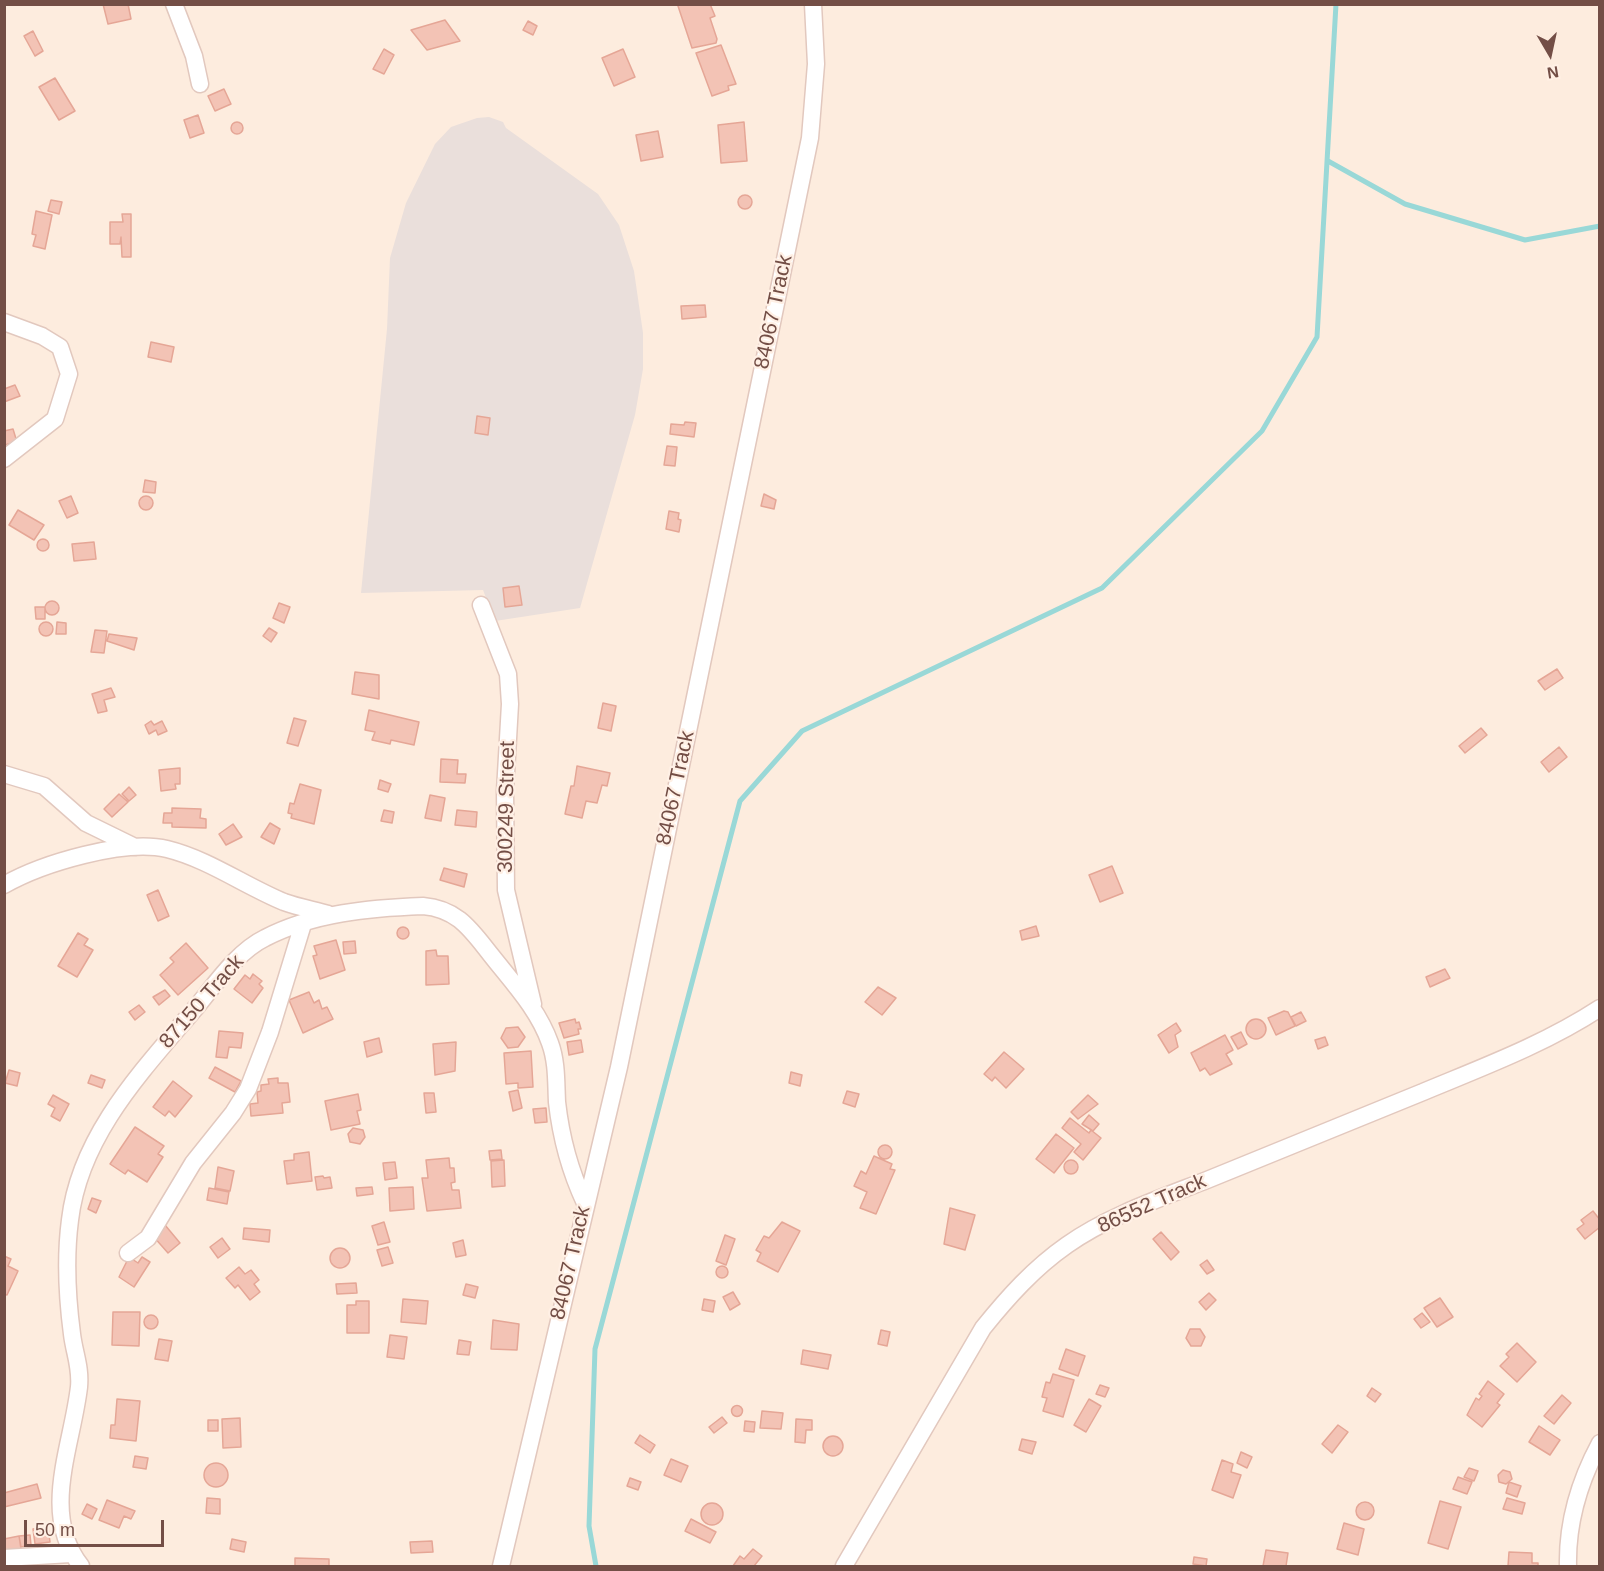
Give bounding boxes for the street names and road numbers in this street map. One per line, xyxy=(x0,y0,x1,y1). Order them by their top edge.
street label: 84067 Track xyxy=(750,253,798,371)
street label: 84067 Track xyxy=(652,729,700,847)
street label: 300249 Street xyxy=(493,741,521,873)
street label: 87150 Track xyxy=(154,950,250,1054)
street label: 86552 Track xyxy=(1094,1169,1210,1239)
street label: 84067 Track xyxy=(546,1204,596,1322)

